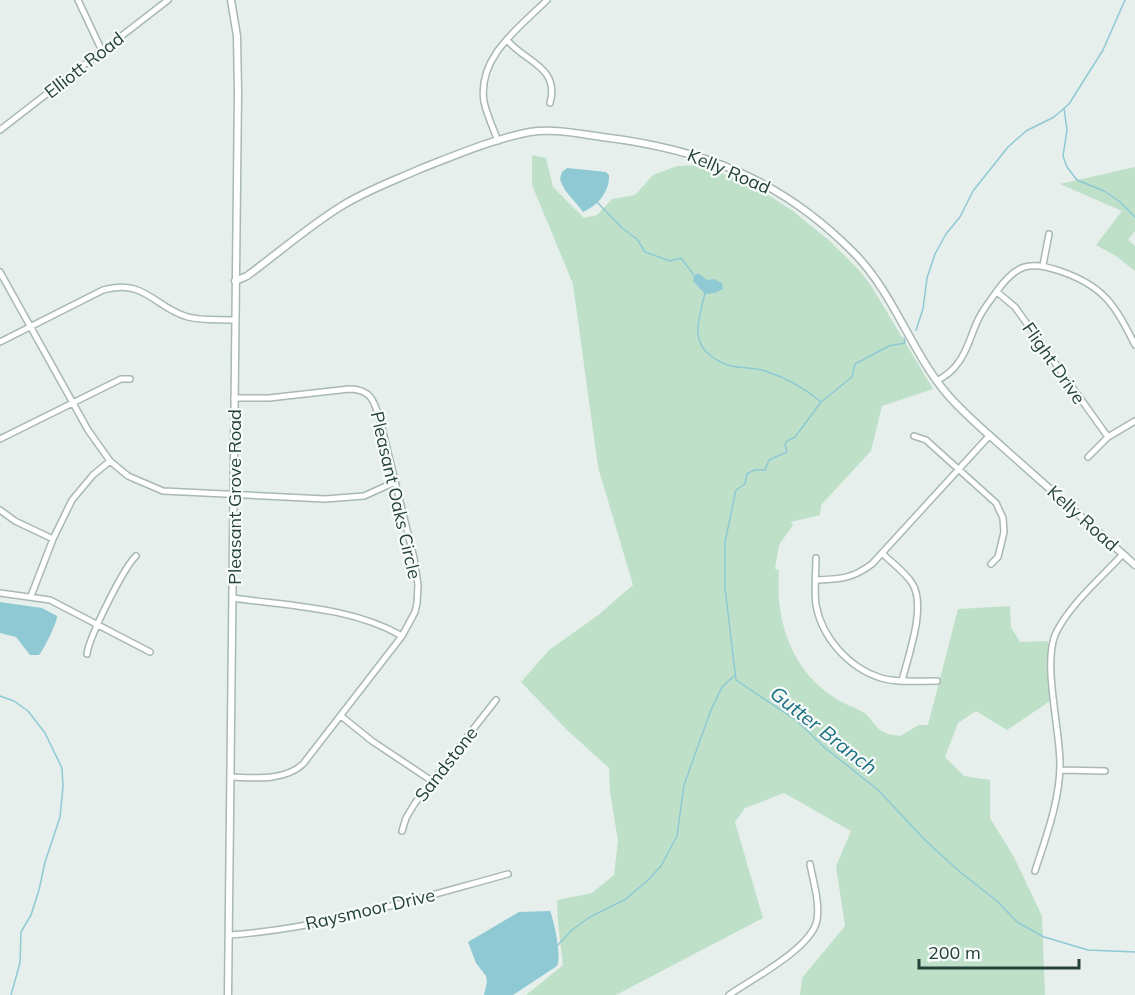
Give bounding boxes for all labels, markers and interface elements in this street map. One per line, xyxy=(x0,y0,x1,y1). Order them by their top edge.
street label: Elliott Road xyxy=(40,27,128,103)
street label: Kelly Road xyxy=(684,143,774,199)
street label: Flight Drive xyxy=(1017,318,1091,408)
street label: Pleasant Grove Road xyxy=(223,409,246,585)
street label: Pleasant Oaks Circle xyxy=(366,409,426,581)
street label: Kelly Road xyxy=(1043,480,1123,556)
water label: Gutter Branch xyxy=(765,680,883,780)
street label: Sandstone xyxy=(410,722,482,806)
street label: Raysmoor Drive xyxy=(303,883,437,935)
scale bar xyxy=(919,932,1080,970)
text: 200 m xyxy=(928,941,981,964)

